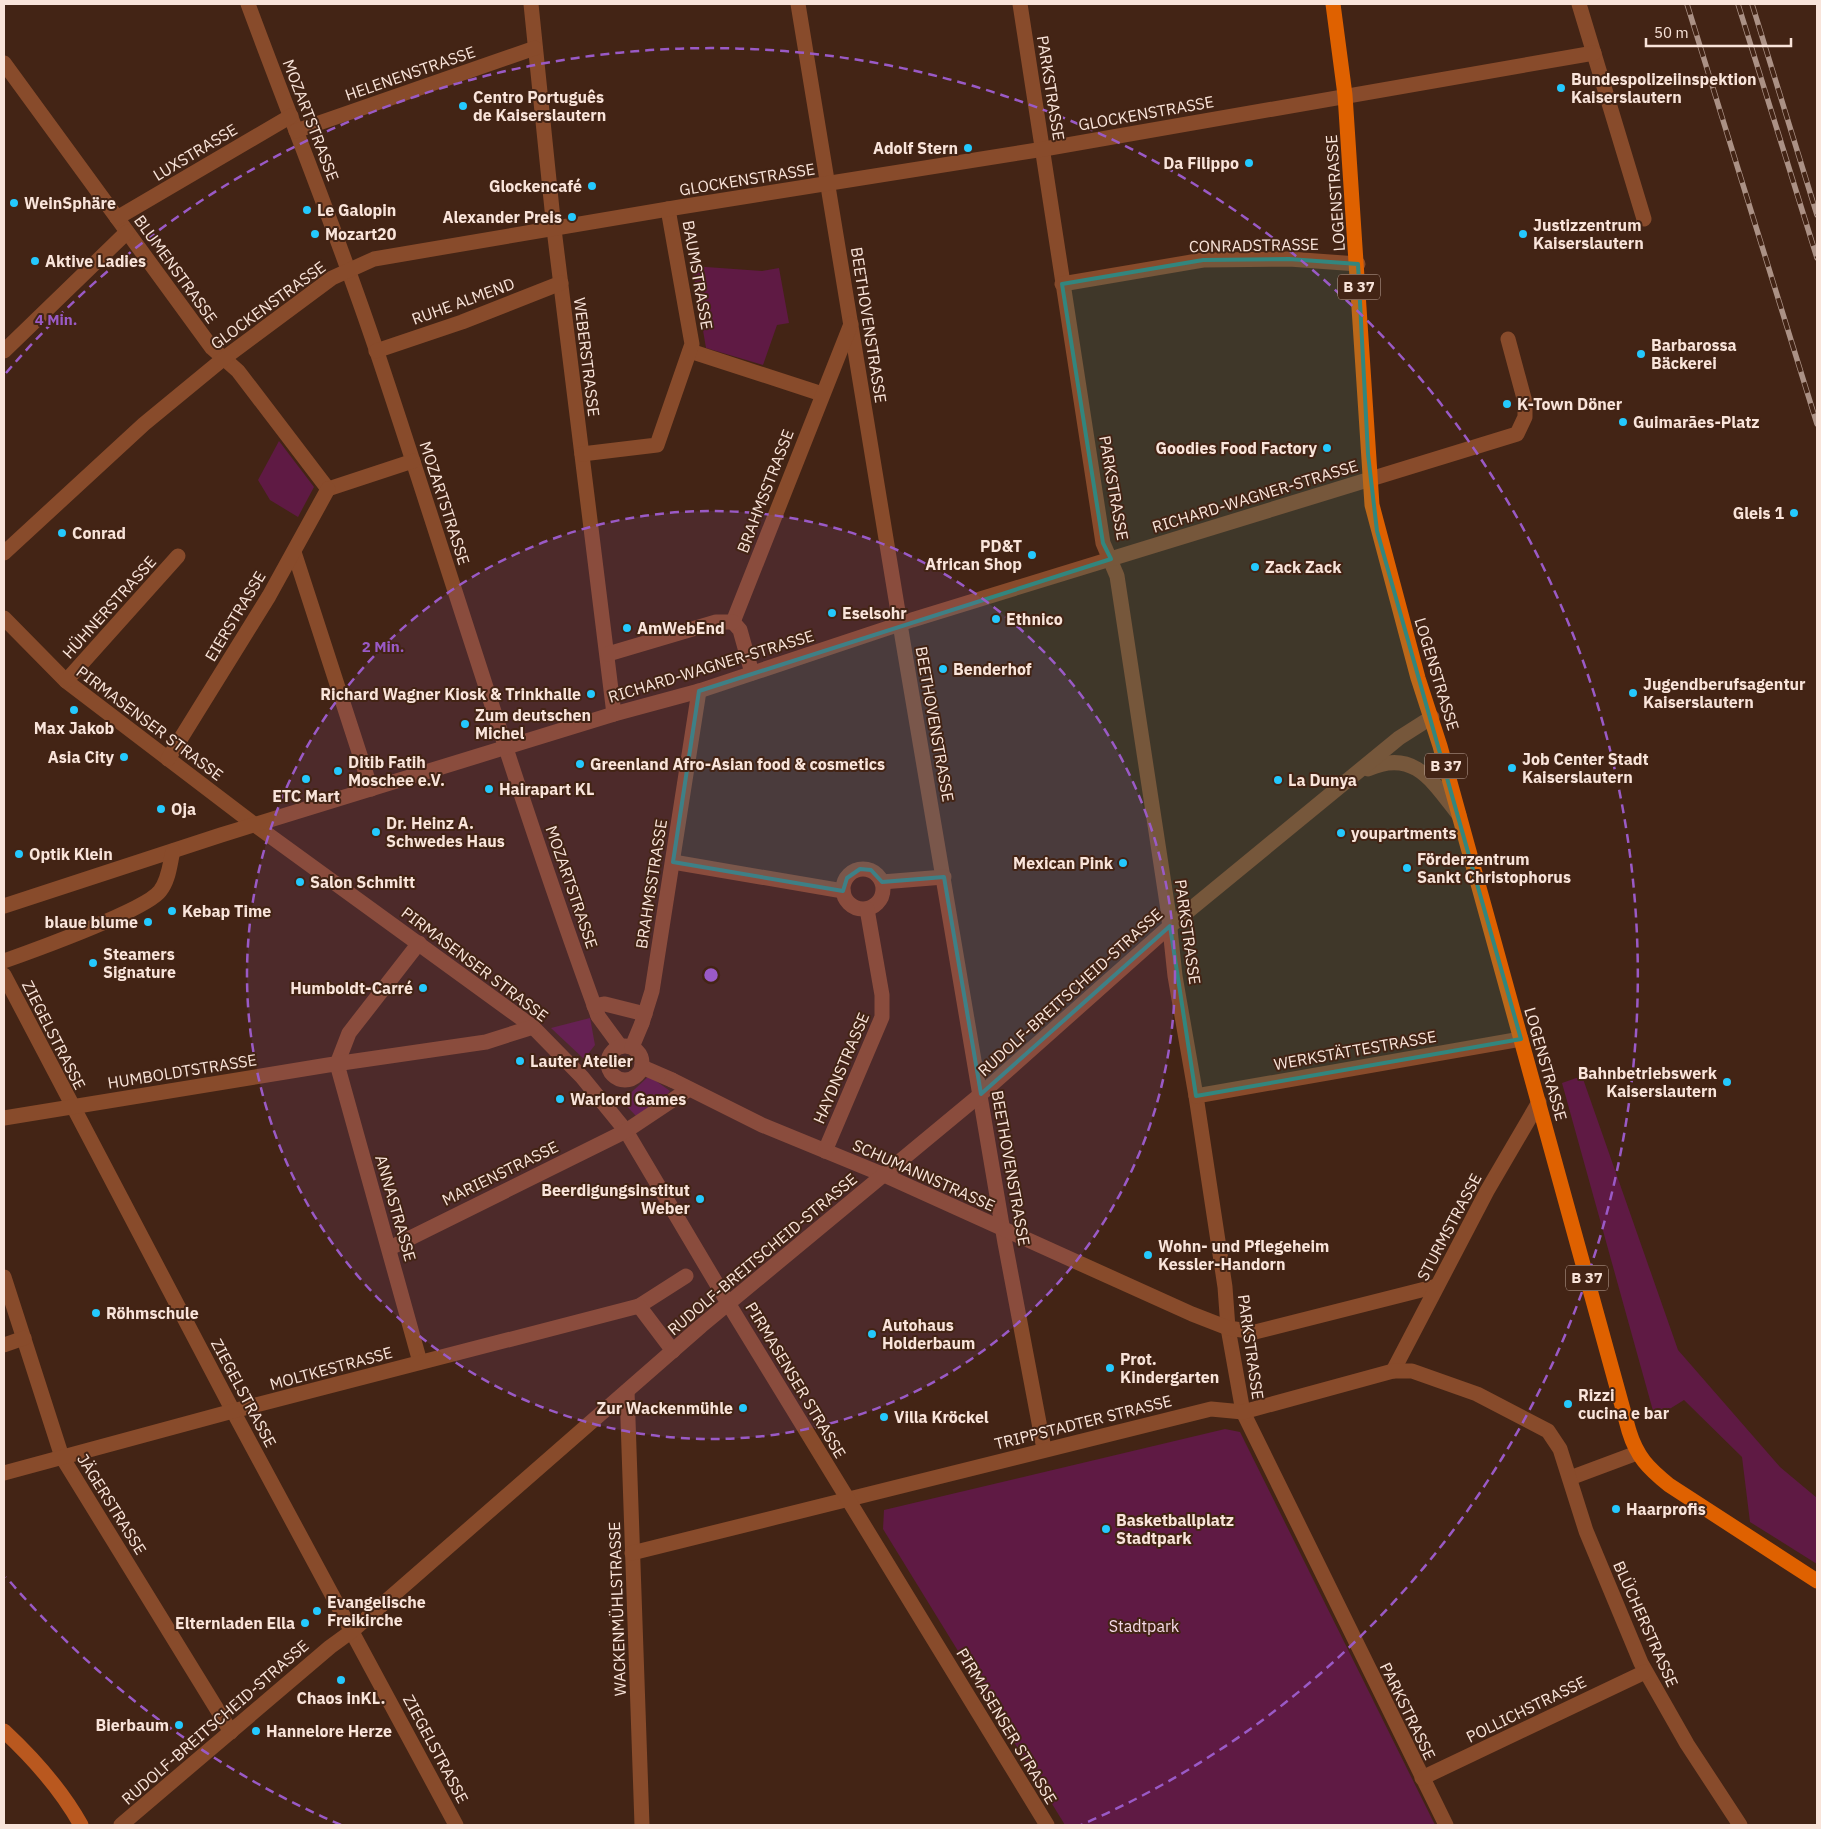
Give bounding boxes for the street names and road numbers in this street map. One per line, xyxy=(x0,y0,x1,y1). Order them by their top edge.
street label: PARKSTRASSE xyxy=(1033,34,1069,142)
street label: HELENENSTRASSE xyxy=(342,41,478,105)
street label: MOZARTSTRASSE xyxy=(279,56,343,184)
street label: GLOCKENSTRASSE xyxy=(1077,91,1215,135)
street label: LUXSTRASSE xyxy=(149,119,241,185)
street label: LOGENSTRASSE xyxy=(1321,134,1349,252)
street label: GLOCKENSTRASSE xyxy=(678,158,816,200)
street label: BLUMENSTRASSE xyxy=(130,211,222,327)
street label: BAUMSTRASSE xyxy=(679,219,717,331)
street label: CONRADSTRASSE xyxy=(1189,234,1319,256)
street label: BEETHOVENSTRASSE xyxy=(847,246,891,404)
street label: GLOCKENSTRASSE xyxy=(207,257,329,353)
street label: RUHE ALMEND xyxy=(409,273,517,329)
road number: B 37 xyxy=(1338,274,1380,300)
street label: WEBERSTRASSE xyxy=(570,296,604,418)
street label: BRAHMSSTRASSE xyxy=(732,426,798,556)
street label: PARKSTRASSE xyxy=(1095,434,1133,542)
street label: MOZARTSTRASSE xyxy=(416,439,474,567)
street label: RICHARD-WAGNER-STRASSE xyxy=(1150,455,1360,537)
street label: HÜHNERSTRASSE xyxy=(58,552,160,662)
street label: EIERSTRASSE xyxy=(200,567,270,665)
street label: LOGENSTRASSE xyxy=(1410,615,1464,733)
street label: RICHARD-WAGNER-STRASSE xyxy=(606,625,816,707)
street label: BEETHOVENSTRASSE xyxy=(911,645,959,803)
street label: PIRMASENSER STRASSE xyxy=(73,661,227,785)
road number: B 37 xyxy=(1425,754,1467,778)
street label: BRAHMSSTRASSE xyxy=(631,818,671,950)
street label: MOZARTSTRASSE xyxy=(542,823,602,951)
street label: PARKSTRASSE xyxy=(1171,878,1205,986)
street label: PIRMASENSER STRASSE xyxy=(398,902,552,1026)
street label: RUDOLF-BREITSCHEID-STRASSE xyxy=(974,904,1166,1080)
street label: ZIEGELSTRASSE xyxy=(18,977,90,1093)
street label: LOGENSTRASSE xyxy=(1520,1005,1572,1123)
street label: HAYDNSTRASSE xyxy=(809,1009,873,1127)
street label: WERKSTÄTTESTRASSE xyxy=(1272,1026,1438,1074)
street label: HUMBOLDTSTRASSE xyxy=(106,1049,258,1093)
street label: BEETHOVENSTRASSE xyxy=(987,1089,1035,1247)
street label: SCHUMANNSTRASSE xyxy=(850,1135,998,1215)
street label: MARIENSTRASSE xyxy=(439,1136,561,1210)
street label: ANNASTRASSE xyxy=(371,1153,421,1263)
street label: RUDOLF-BREITSCHEID-STRASSE xyxy=(663,1169,861,1339)
street label: STURMSTRASSE xyxy=(1412,1170,1486,1284)
road number: B 37 xyxy=(1566,1266,1608,1290)
street label: PARKSTRASSE xyxy=(1234,1293,1268,1401)
street label: PIRMASENSER STRASSE xyxy=(741,1298,851,1462)
street label: ZIEGELSTRASSE xyxy=(207,1335,281,1451)
street label: MOLTKESTRASSE xyxy=(267,1342,395,1394)
street label: TRIPPSTADTER STRASSE xyxy=(992,1390,1174,1454)
street label: JÄGERSTRASSE xyxy=(73,1450,151,1558)
street label: WACKENMÜHLSTRASSE xyxy=(604,1521,630,1697)
street label: BLÜCHERSTRASSE xyxy=(1609,1558,1683,1690)
street label: RUDOLF-BREITSCHEID-STRASSE xyxy=(117,1635,313,1809)
street label: PIRMASENSER STRASSE xyxy=(952,1644,1062,1808)
street label: PARKSTRASSE xyxy=(1376,1659,1440,1763)
street label: POLLICHSTRASSE xyxy=(1463,1671,1589,1747)
street label: ZIEGELSTRASSE xyxy=(399,1691,473,1807)

